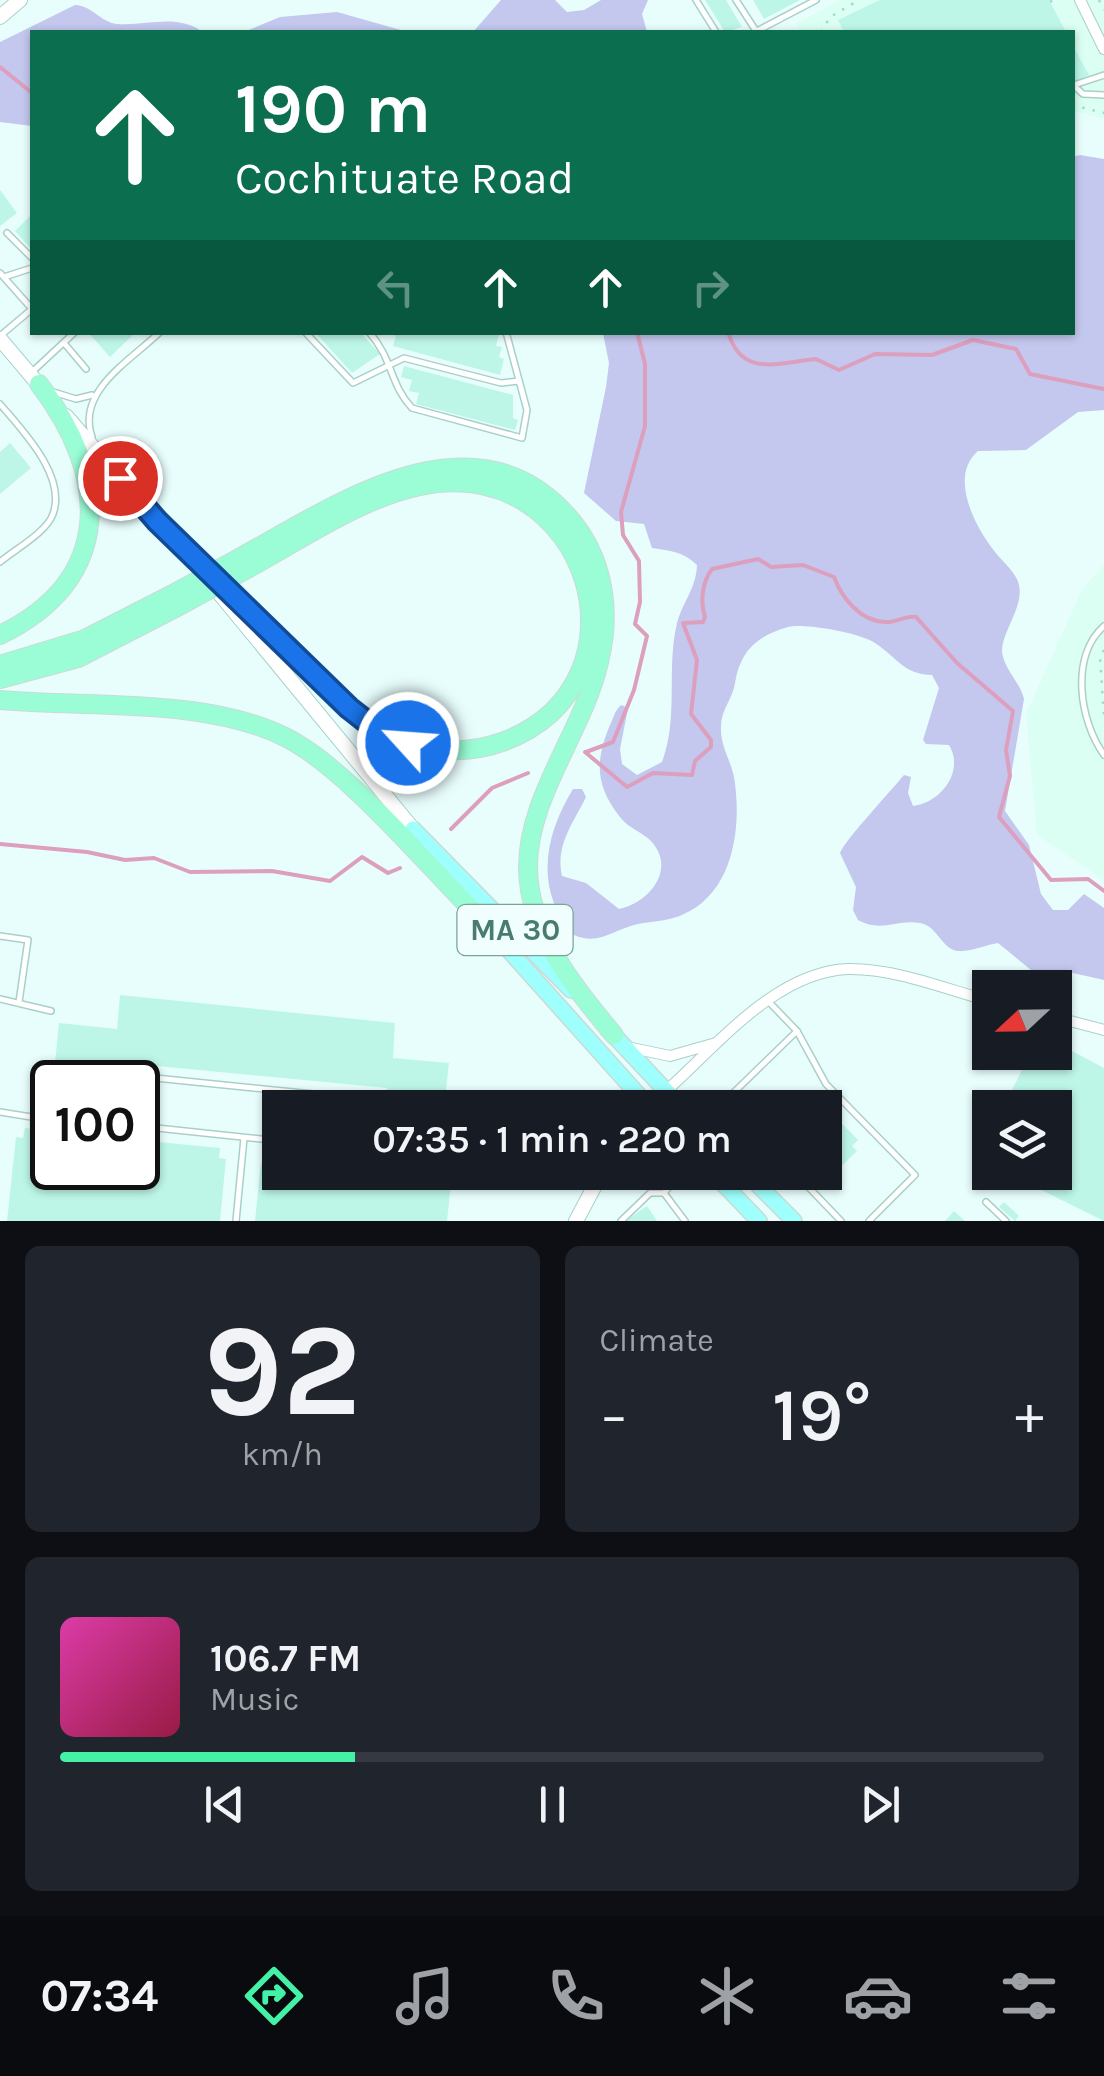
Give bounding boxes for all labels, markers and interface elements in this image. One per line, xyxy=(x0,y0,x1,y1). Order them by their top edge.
text: 190 m xyxy=(235,68,431,150)
icon: ahead xyxy=(70,70,200,200)
text: Cochituate Road xyxy=(235,152,574,204)
icon: left xyxy=(368,260,423,315)
icon: ahead xyxy=(473,260,528,315)
icon: ahead xyxy=(578,260,633,315)
icon: right xyxy=(683,260,738,315)
pin xyxy=(78,436,163,521)
icon: arrive xyxy=(93,451,148,506)
position arrow xyxy=(356,691,460,795)
road number: MA 30 xyxy=(458,905,572,955)
north arrow xyxy=(972,970,1072,1070)
map controls xyxy=(972,970,1072,1190)
speed limit sign: 100 xyxy=(30,1060,160,1190)
button: layers xyxy=(972,1090,1072,1190)
text: 07:35 · 1 min · 220 m xyxy=(372,1117,732,1162)
text: 92 xyxy=(203,1295,361,1447)
text: Climate xyxy=(600,1322,714,1359)
text: 19° xyxy=(772,1371,871,1459)
text: − xyxy=(600,1383,628,1447)
text: + xyxy=(1015,1383,1044,1447)
text: km/h xyxy=(242,1436,323,1473)
text: 106.7 FM xyxy=(210,1636,361,1681)
text: Music xyxy=(210,1681,299,1718)
icon: previous xyxy=(197,1777,252,1832)
icon: pause xyxy=(525,1777,580,1832)
icon: next xyxy=(853,1777,908,1832)
icon: directions xyxy=(239,1961,309,2031)
icon: music xyxy=(390,1961,460,2031)
icon: phone xyxy=(541,1961,611,2031)
icon: climate xyxy=(692,1961,762,2031)
icon: car xyxy=(843,1961,913,2031)
icon: filters xyxy=(994,1961,1064,2031)
text: 07:34 xyxy=(40,1970,158,2022)

